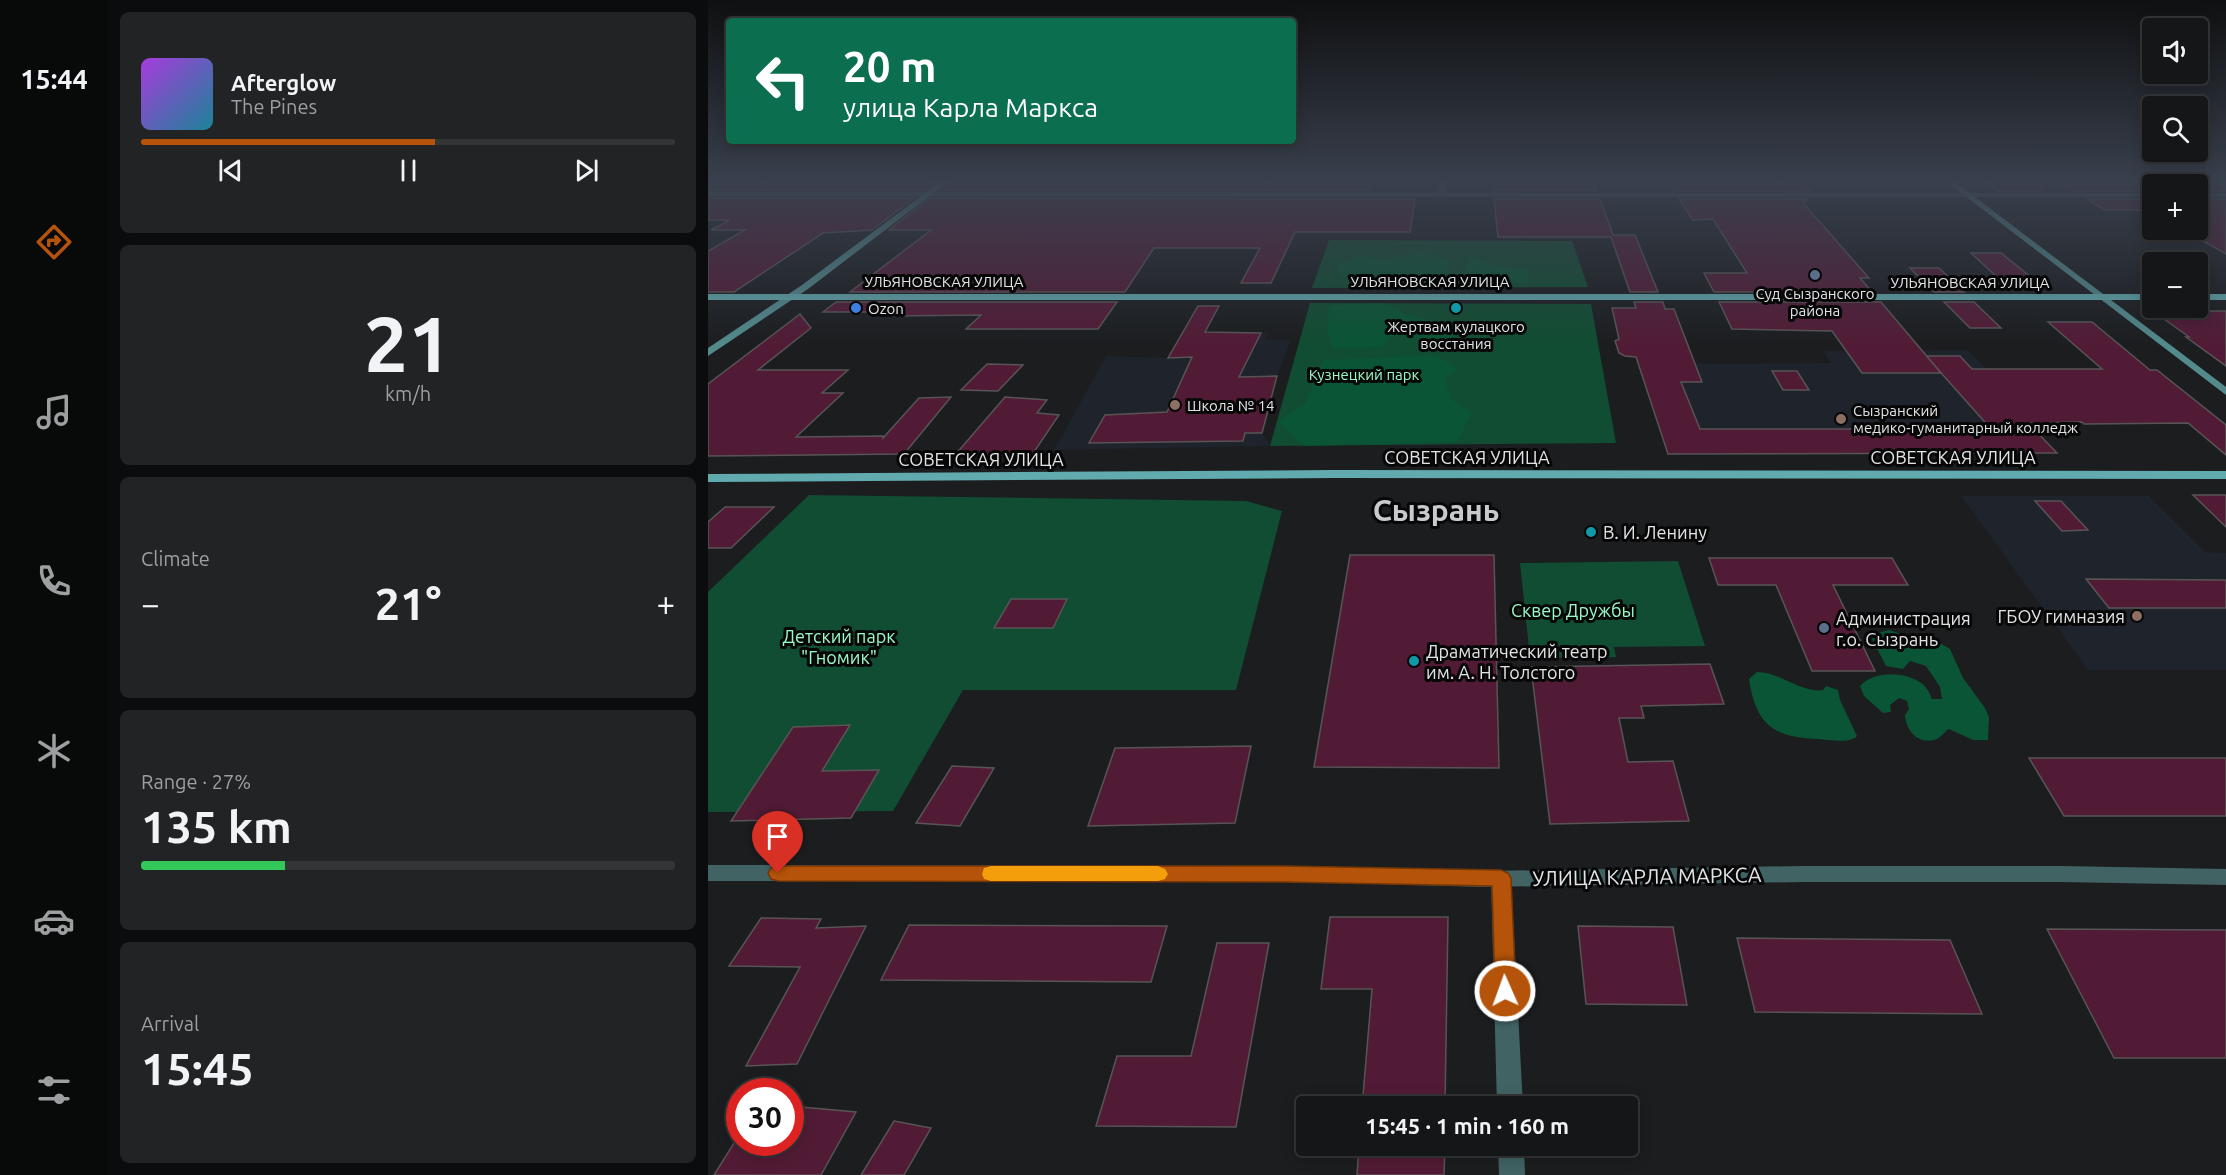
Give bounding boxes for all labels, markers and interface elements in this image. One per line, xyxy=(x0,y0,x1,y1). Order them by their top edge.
map controls xyxy=(2142,18,2208,318)
button: sound xyxy=(2142,18,2208,84)
icon: left xyxy=(744,42,822,120)
text: 20 m xyxy=(843,43,937,90)
text: 15:44 xyxy=(20,64,88,94)
text: Afterglow xyxy=(231,70,336,95)
text: улица Карла Маркса xyxy=(843,92,1098,122)
text: The Pines xyxy=(231,95,317,118)
button: search xyxy=(2142,96,2208,162)
icon: previous xyxy=(214,154,247,187)
icon: pause xyxy=(392,154,425,187)
icon: next xyxy=(570,154,603,187)
button: + xyxy=(2142,174,2208,240)
icon: directions xyxy=(33,221,75,263)
button: − xyxy=(2142,252,2208,318)
marker: Суд Сызранского района xyxy=(1808,268,1822,282)
street label: УЛЬЯНОВСКАЯ УЛИЦА xyxy=(864,273,1024,290)
street label: УЛЬЯНОВСКАЯ УЛИЦА xyxy=(1350,273,1510,290)
street label: УЛЬЯНОВСКАЯ УЛИЦА xyxy=(1890,274,2050,291)
place label: Суд Сызранского района xyxy=(1755,285,1875,319)
text: 21 xyxy=(364,299,452,387)
place label: Ozon xyxy=(868,300,904,317)
marker: Ozon xyxy=(849,301,863,315)
marker: Жертвам кулацкого восстания xyxy=(1449,301,1463,315)
place label: Жертвам кулацкого восстания xyxy=(1387,318,1525,352)
park label: Кузнецкий парк xyxy=(1309,366,1420,383)
text: km/h xyxy=(385,382,431,405)
icon: music xyxy=(33,391,75,433)
place label: Школа № 14 xyxy=(1187,397,1275,414)
marker: Школа № 14 xyxy=(1168,398,1182,412)
place label: Сызранский медико-гуманитарный колледж xyxy=(1853,402,2078,436)
marker: Сызранский медико-гуманитарный колледж xyxy=(1834,412,1848,426)
street label: СОВЕТСКАЯ УЛИЦА xyxy=(1384,447,1550,467)
street label: СОВЕТСКАЯ УЛИЦА xyxy=(1870,447,2036,467)
street label: СОВЕТСКАЯ УЛИЦА xyxy=(898,449,1064,469)
district label: Сызрань xyxy=(1373,493,1499,527)
place label: В. И. Ленину xyxy=(1603,522,1707,542)
marker: В. И. Ленину xyxy=(1584,525,1598,539)
text: Climate xyxy=(141,547,210,570)
icon: phone xyxy=(33,560,75,602)
text: 21° xyxy=(375,578,441,629)
text: − xyxy=(141,585,160,622)
text: + xyxy=(656,585,675,622)
park label: Сквер Дружбы xyxy=(1511,600,1635,620)
place label: ГБОУ гимназия xyxy=(1997,606,2125,626)
place label: Администрация г.о. Сызрань xyxy=(1836,608,1971,649)
marker: ГБОУ гимназия xyxy=(2130,609,2144,623)
marker: Администрация г.о. Сызрань xyxy=(1817,621,1831,635)
park label: Детский парк "Гномик" xyxy=(783,626,895,667)
place label: Драматический театр им. А. Н. Толстого xyxy=(1426,641,1607,682)
marker: Драматический театр им. А. Н. Толстого xyxy=(1407,654,1421,668)
icon: climate xyxy=(33,730,75,772)
text: Range · 27% xyxy=(141,770,251,793)
text: 135 km xyxy=(141,801,292,852)
pin xyxy=(752,811,803,873)
icon: arrive xyxy=(761,820,794,853)
street label: УЛИЦА КАРЛА МАРКСА xyxy=(1532,862,1762,890)
icon: car xyxy=(33,900,75,942)
position arrow xyxy=(1473,959,1537,1023)
text: Arrival xyxy=(141,1012,199,1035)
text: 15:45 xyxy=(141,1043,254,1094)
icon: filters xyxy=(33,1069,75,1111)
speed limit sign: 30 xyxy=(726,1078,804,1156)
text: 15:45 · 1 min · 160 m xyxy=(1365,1113,1569,1138)

